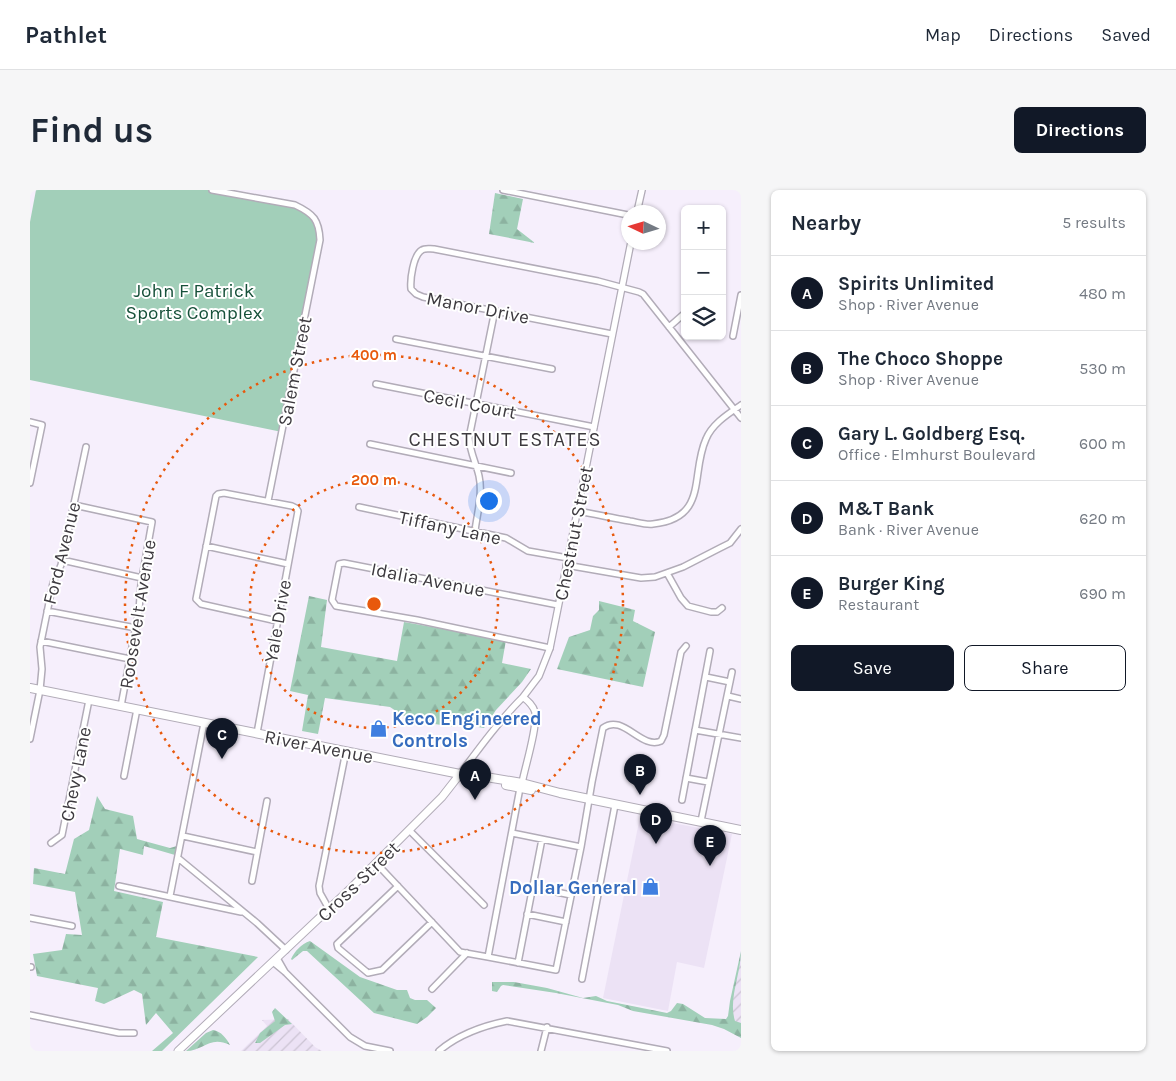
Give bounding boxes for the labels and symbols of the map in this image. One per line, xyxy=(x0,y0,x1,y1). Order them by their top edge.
north arrow xyxy=(621,205,666,250)
park label: John F Patrick Sports Complex xyxy=(125,280,263,324)
street label: Manor Drive xyxy=(425,287,531,329)
street label: Salem Street xyxy=(274,314,316,428)
text: 400 m xyxy=(351,346,397,364)
street label: Cecil Court xyxy=(421,384,518,424)
district label: CHESTNUT ESTATES xyxy=(409,428,602,451)
street label: Chestnut Street xyxy=(550,464,598,602)
text: 200 m xyxy=(351,471,397,489)
your location xyxy=(476,488,502,514)
street label: Ford Avenue xyxy=(39,500,85,607)
street label: Tiffany Lane xyxy=(397,506,503,550)
street label: Roosevelt Avenue xyxy=(115,538,161,690)
street label: Idalia Avenue xyxy=(369,558,487,602)
street label: Yale Drive xyxy=(260,578,296,664)
centre of rings xyxy=(365,595,383,613)
place label: Keco Engineered Controls xyxy=(392,708,542,752)
pin: C xyxy=(206,718,238,759)
shop icon: Keco Engineered Controls xyxy=(368,719,388,739)
street label: Chevy Lane xyxy=(56,725,96,824)
street label: River Avenue xyxy=(262,726,375,768)
pin: B xyxy=(624,754,656,795)
pin: A xyxy=(459,759,491,800)
pin: D xyxy=(640,803,672,844)
pin: E xyxy=(694,825,726,866)
street label: Cross Street xyxy=(313,837,404,926)
place label: Dollar General xyxy=(509,877,637,899)
shop icon: Dollar General xyxy=(641,877,661,897)

